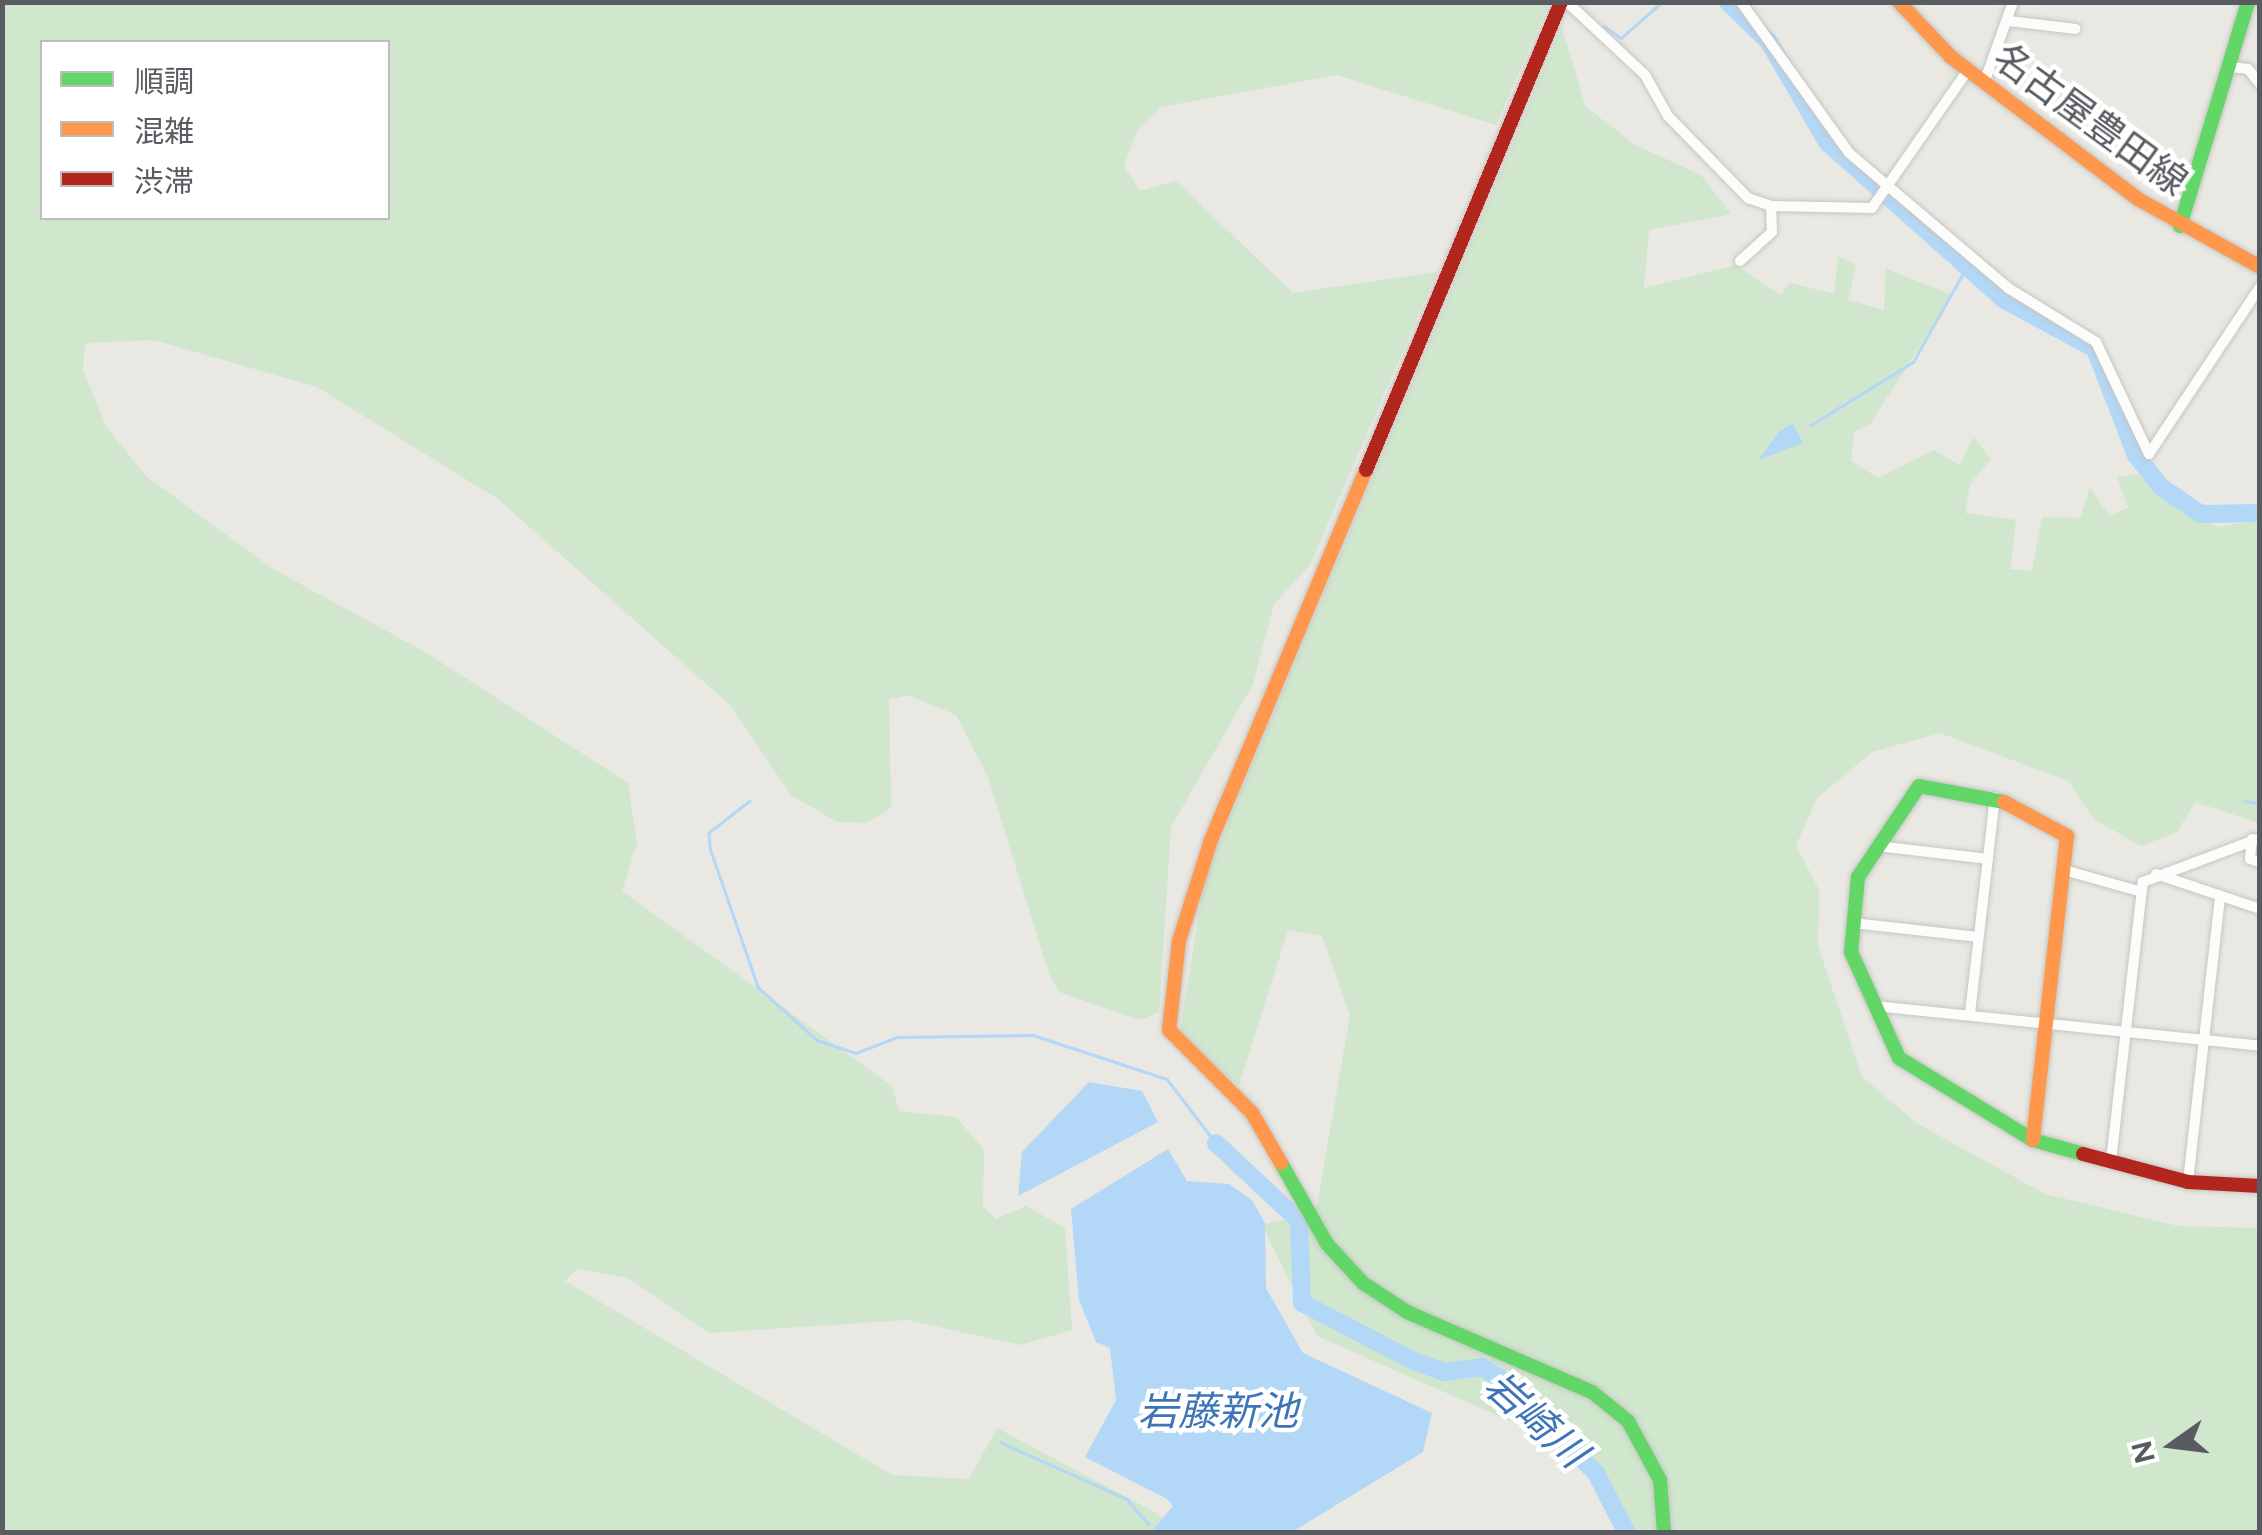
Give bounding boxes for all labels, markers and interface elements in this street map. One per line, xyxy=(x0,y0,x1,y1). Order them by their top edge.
street label: 名古屋豊田線 xyxy=(1984,35,2196,205)
legend xyxy=(40,40,390,220)
text: 順調 xyxy=(134,63,194,100)
text: 混雑 xyxy=(134,113,194,150)
text: 渋滞 xyxy=(134,163,194,200)
water label: 岩崎川 xyxy=(1475,1361,1597,1477)
water label: 岩藤新池 xyxy=(1138,1387,1298,1435)
north arrow xyxy=(2122,1395,2222,1495)
text: N xyxy=(2124,1438,2162,1467)

